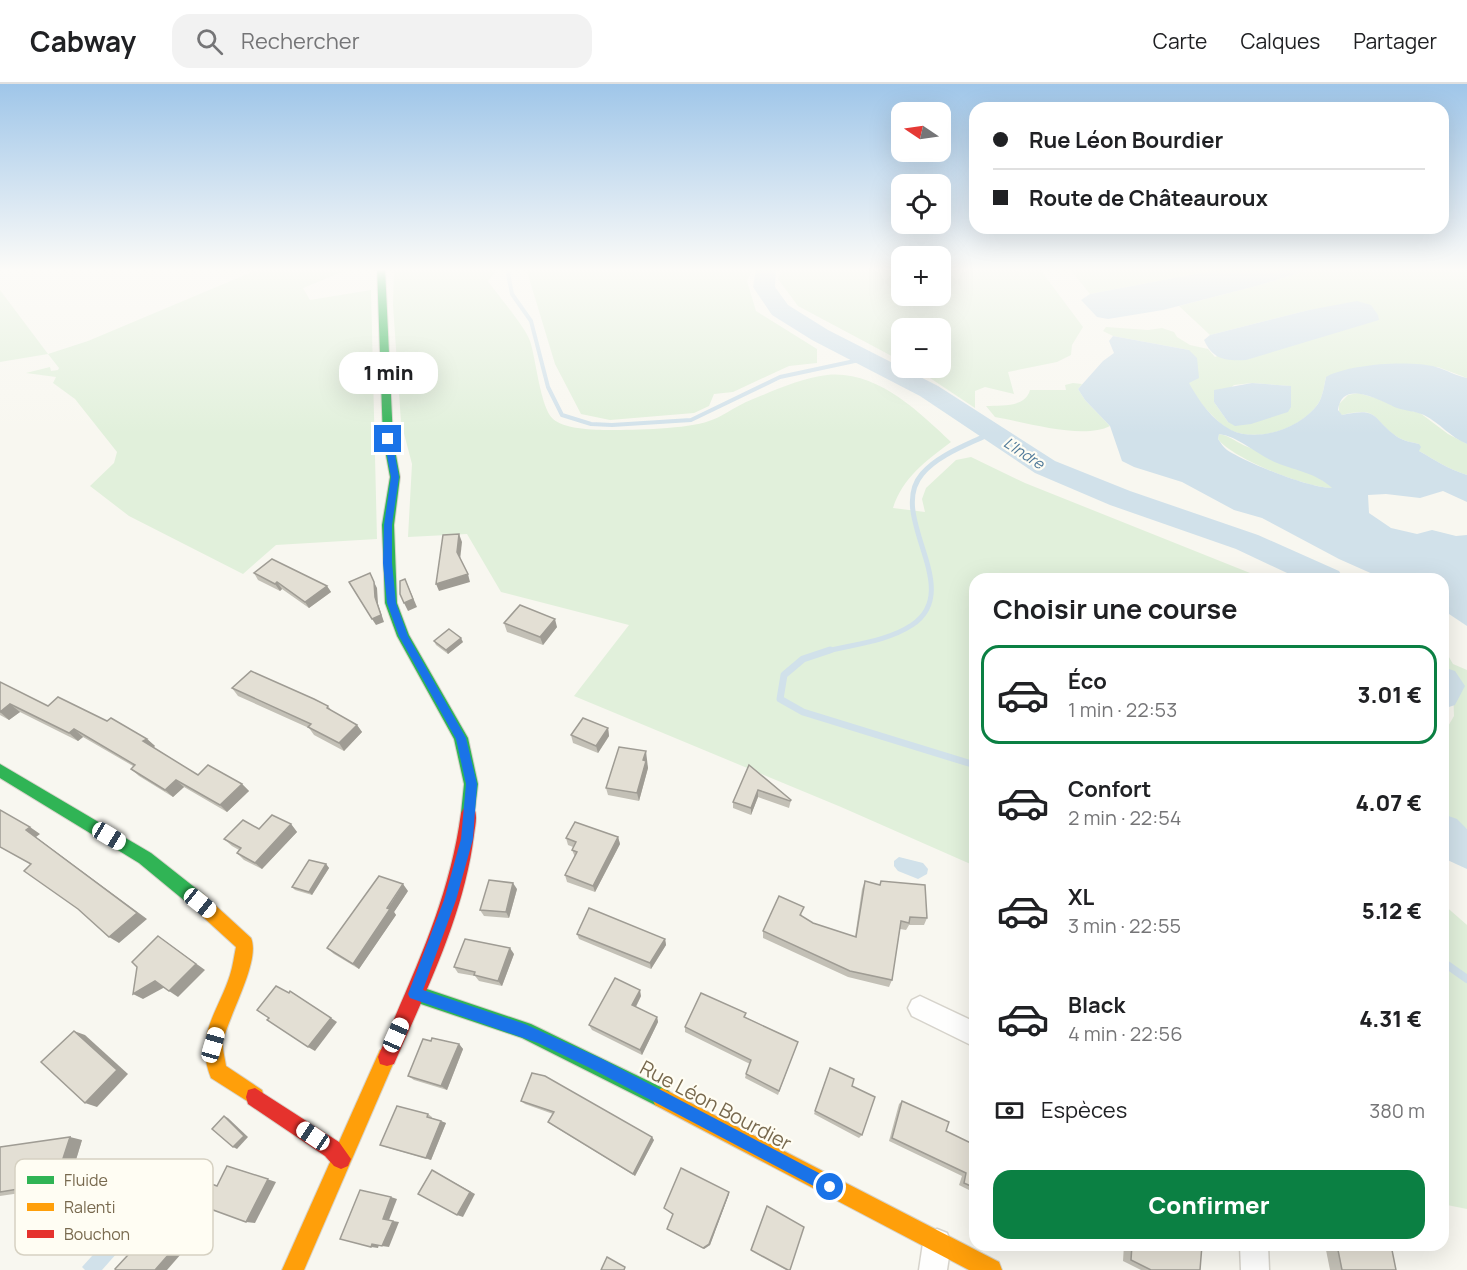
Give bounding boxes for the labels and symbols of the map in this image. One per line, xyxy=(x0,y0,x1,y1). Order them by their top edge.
north arrow xyxy=(891,102,951,162)
callout: 1 min xyxy=(338,352,438,394)
route end xyxy=(374,425,401,452)
water label: L'Indre xyxy=(1000,432,1049,475)
car xyxy=(89,819,129,853)
car xyxy=(180,885,220,921)
car xyxy=(380,1015,412,1055)
car xyxy=(199,1025,227,1065)
street label: Rue Léon Bourdier xyxy=(635,1054,797,1156)
car xyxy=(293,1118,333,1154)
legend xyxy=(15,1159,213,1255)
text: Fluide xyxy=(64,1169,108,1191)
route start xyxy=(816,1173,843,1200)
text: Ralenti xyxy=(64,1196,115,1218)
text: Bouchon xyxy=(64,1223,130,1245)

